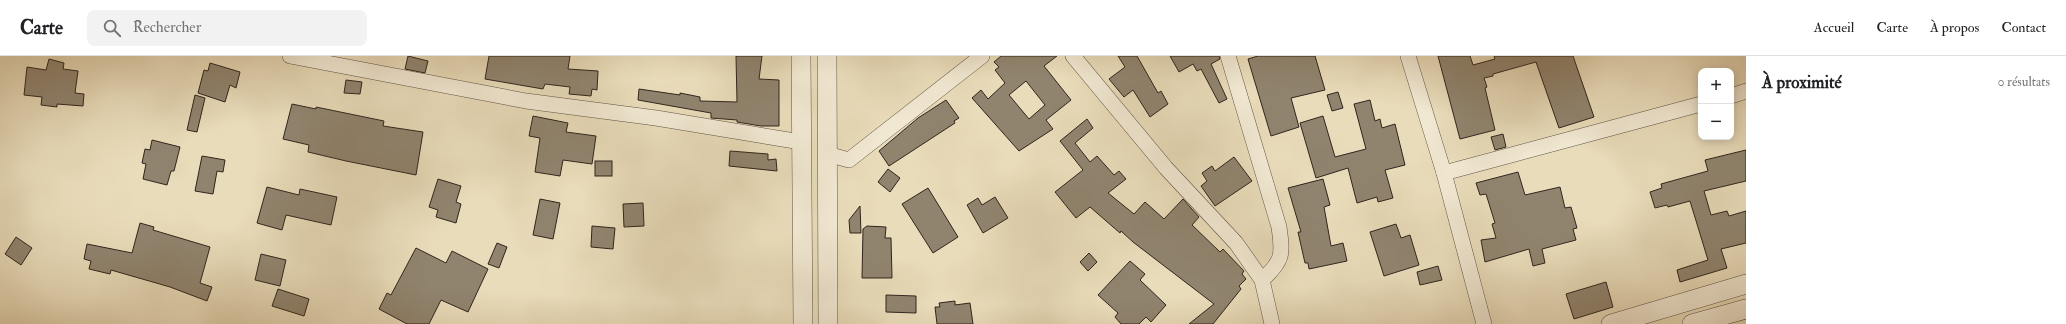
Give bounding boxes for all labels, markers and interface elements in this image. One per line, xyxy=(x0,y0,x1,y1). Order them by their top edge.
search box xyxy=(87,10,367,46)
text: Carte xyxy=(20,16,63,40)
icon: search xyxy=(101,17,123,39)
text: Rechercher xyxy=(133,18,201,37)
text: Accueil xyxy=(1814,19,1854,36)
text: Carte xyxy=(1876,19,1908,36)
text: À propos xyxy=(1930,19,1979,36)
text: Contact xyxy=(2001,19,2046,36)
map controls xyxy=(1698,68,1734,140)
button: + xyxy=(1698,68,1734,104)
text: À proximité xyxy=(1762,72,1842,93)
text: 0 résultats xyxy=(1998,74,2050,90)
button: − xyxy=(1698,104,1734,140)

